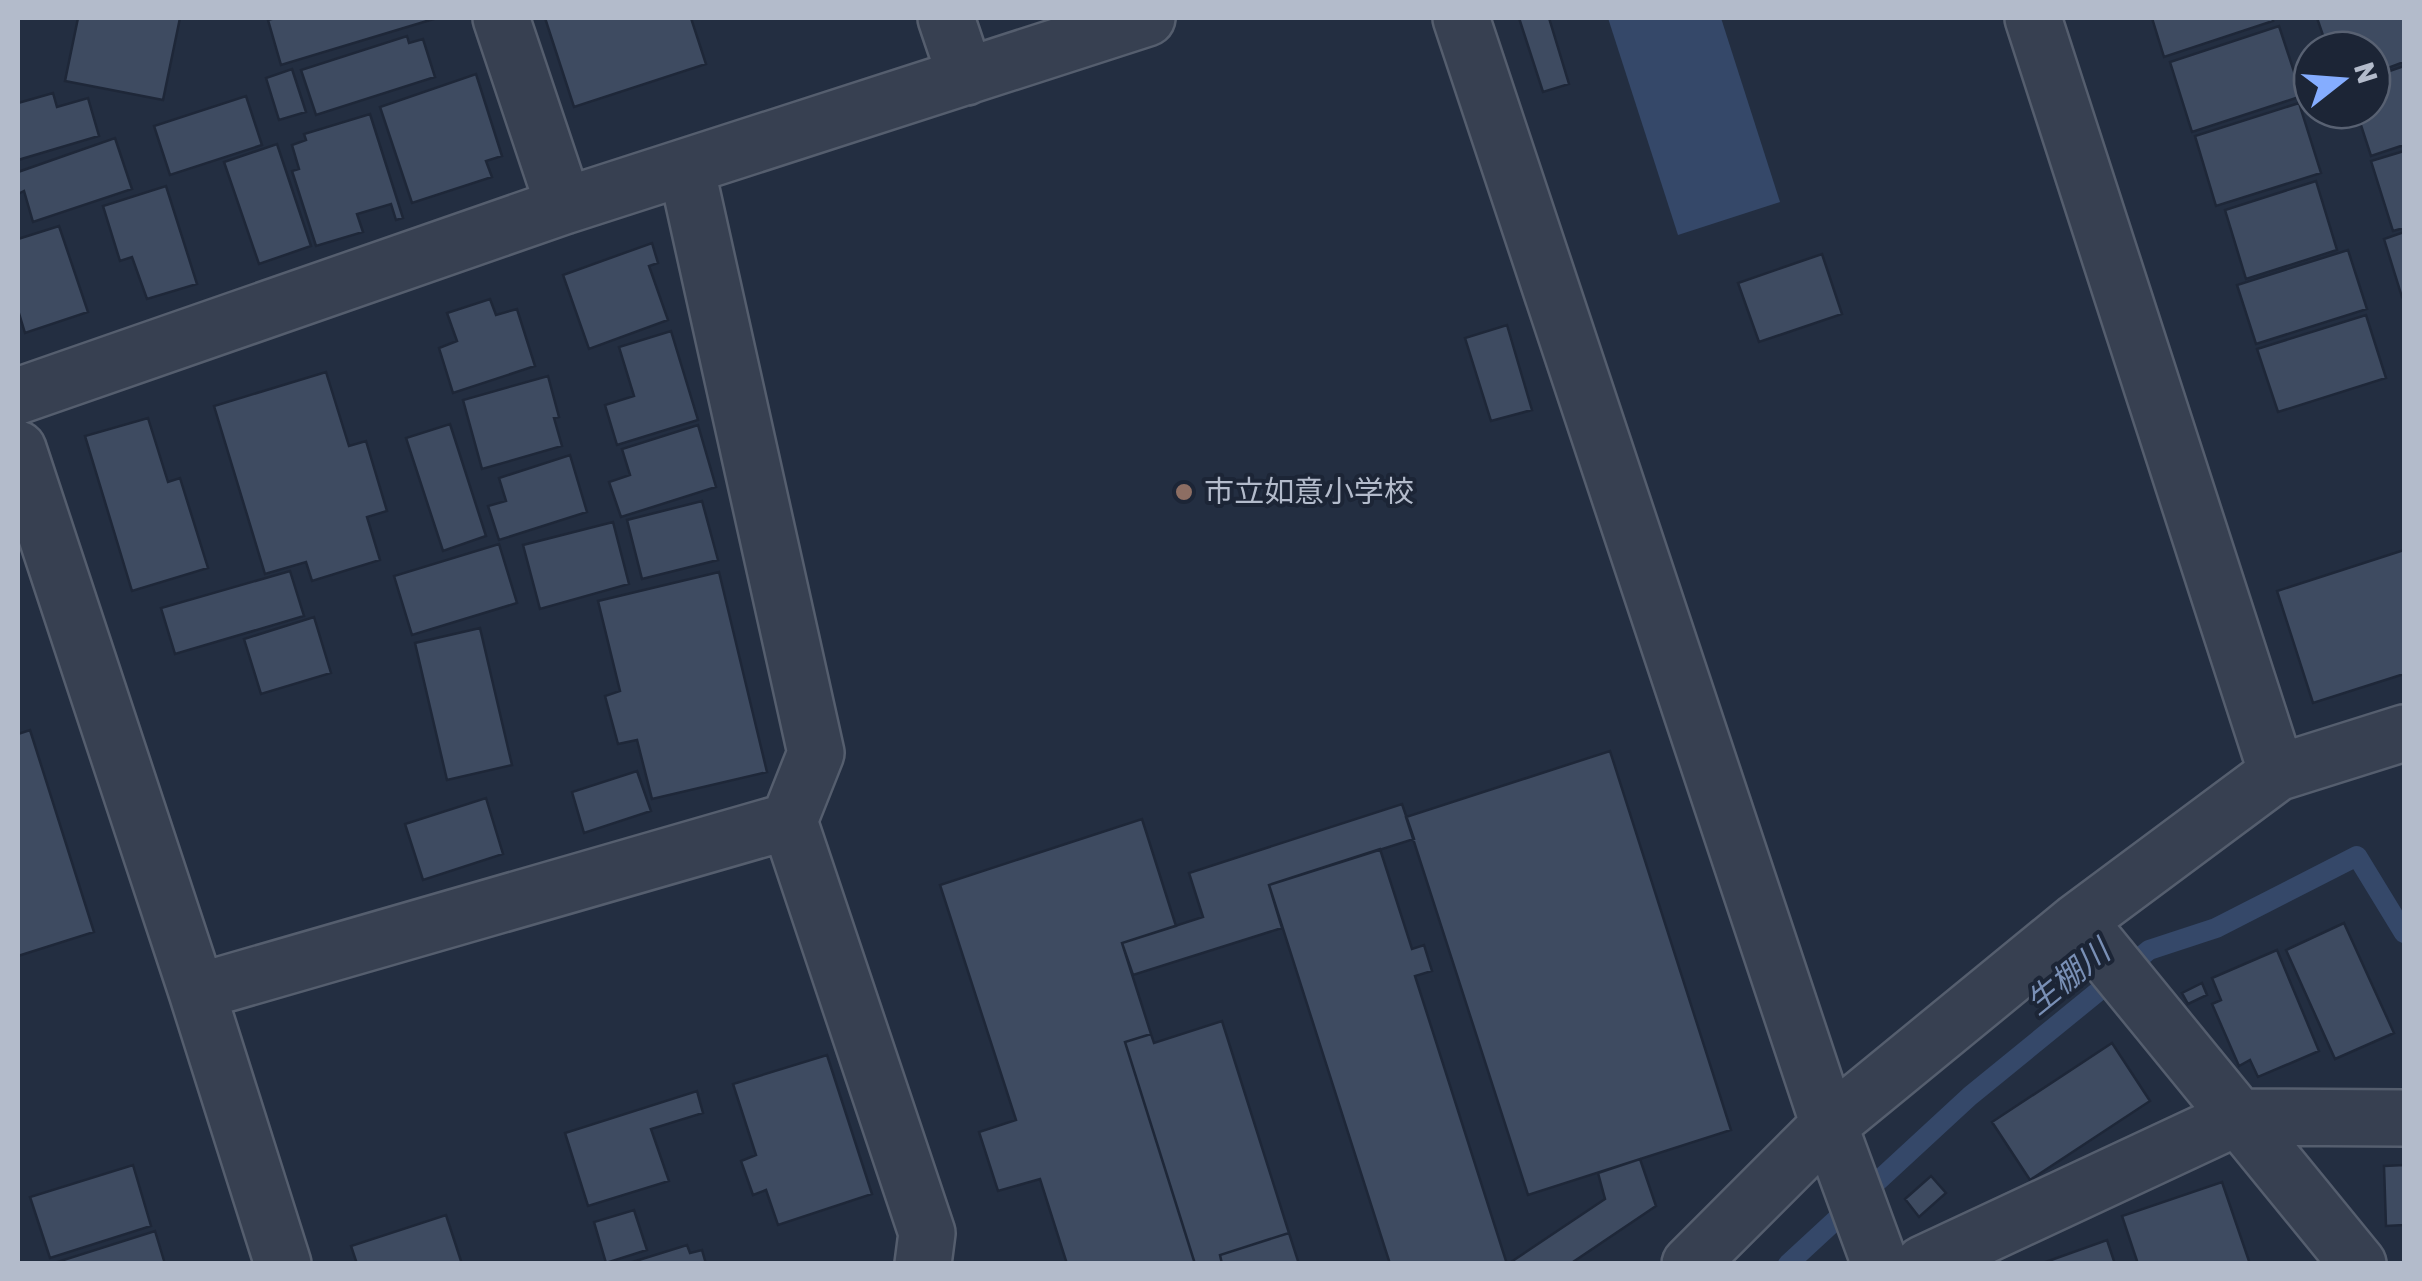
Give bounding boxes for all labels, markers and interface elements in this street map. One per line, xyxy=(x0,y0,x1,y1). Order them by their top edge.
north arrow xyxy=(2292,30,2392,130)
text: N xyxy=(2347,58,2384,87)
place label: 市立如意小学校 xyxy=(1204,474,1414,510)
marker: 市立如意小学校 xyxy=(1173,481,1195,503)
water label: 生棚川 xyxy=(2019,930,2120,1022)

